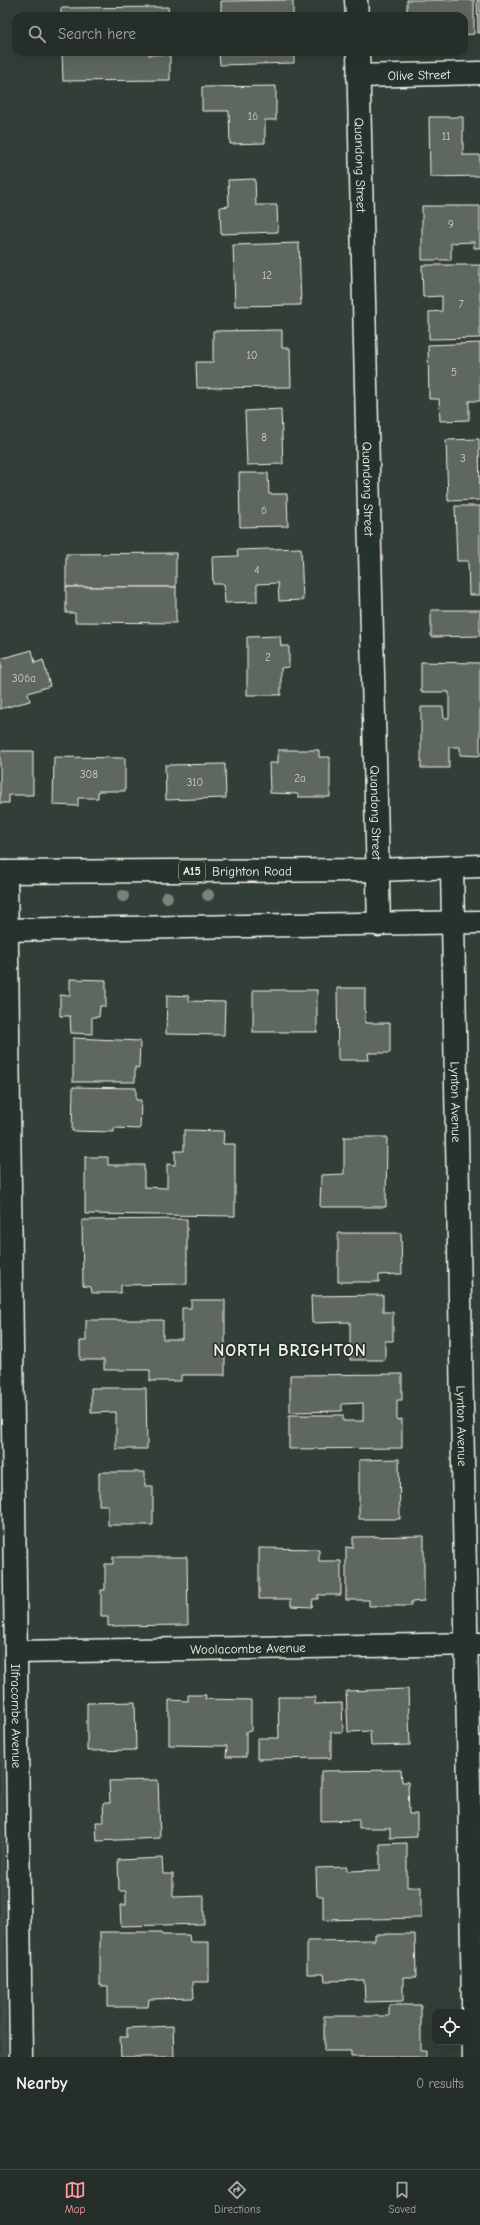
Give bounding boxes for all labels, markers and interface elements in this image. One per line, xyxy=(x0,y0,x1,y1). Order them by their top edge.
search box xyxy=(12,12,468,56)
icon: search xyxy=(26,23,48,45)
text: Search here xyxy=(58,25,136,43)
street label: Olive Street xyxy=(387,67,452,83)
house number: 16 xyxy=(248,110,258,123)
street label: Quandong Street xyxy=(352,118,369,214)
house number: 11 xyxy=(442,130,450,143)
house number: 9 xyxy=(448,218,454,231)
house number: 12 xyxy=(262,269,272,282)
house number: 7 xyxy=(458,298,464,311)
house number: 10 xyxy=(246,349,258,362)
house number: 5 xyxy=(451,366,457,379)
house number: 8 xyxy=(261,431,267,444)
street label: Quandong Street xyxy=(359,441,377,538)
house number: 3 xyxy=(460,452,466,465)
house number: 6 xyxy=(261,504,267,517)
house number: 4 xyxy=(254,564,260,577)
house number: 2 xyxy=(265,651,271,664)
house number: 306a xyxy=(12,672,36,685)
street label: Quandong Street xyxy=(367,765,384,862)
house number: 308 xyxy=(80,768,98,781)
house number: 2a xyxy=(294,772,306,785)
house number: 310 xyxy=(187,776,203,789)
road number: A15 xyxy=(179,861,205,881)
street label: Brighton Road xyxy=(212,863,292,879)
street label: Lynton Avenue xyxy=(448,1061,464,1143)
district label: NORTH BRIGHTON xyxy=(213,1341,367,1360)
street label: Lynton Avenue xyxy=(454,1385,470,1467)
street label: Woolacombe Avenue xyxy=(190,1640,306,1657)
street label: Ilfracombe Avenue xyxy=(8,1664,24,1769)
map controls xyxy=(432,2009,468,2045)
button: locate xyxy=(432,2009,468,2045)
text: Nearby xyxy=(16,2074,67,2093)
text: 0 results xyxy=(416,2076,464,2091)
tab: Map xyxy=(64,2179,86,2216)
tab: Directions xyxy=(214,2179,261,2216)
tab: Saved xyxy=(389,2179,416,2216)

